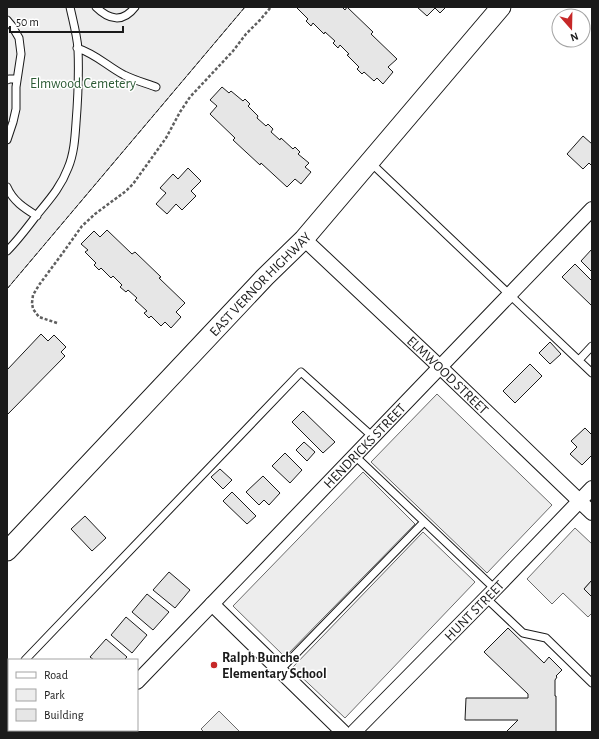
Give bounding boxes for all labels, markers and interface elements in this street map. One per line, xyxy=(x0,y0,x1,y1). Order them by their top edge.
scale bar xyxy=(10,8,123,34)
north arrow xyxy=(551,8,591,48)
text: 50 m xyxy=(16,16,39,28)
text: N xyxy=(569,30,580,43)
park label: Elmwood Cemetery xyxy=(30,77,136,91)
street label: EAST VERNOR HIGHWAY xyxy=(207,230,315,339)
street label: ELMWOOD STREET xyxy=(404,334,491,417)
street label: HENDRICKS STREET xyxy=(321,401,409,491)
street label: HUNT STREET xyxy=(442,578,507,644)
place label: Ralph Bunche Elementary School xyxy=(222,651,327,681)
legend xyxy=(8,659,138,731)
marker: Ralph Bunche Elementary School xyxy=(209,660,219,670)
text: Road xyxy=(44,669,68,681)
text: Park xyxy=(44,689,65,701)
text: Building xyxy=(44,709,84,721)

